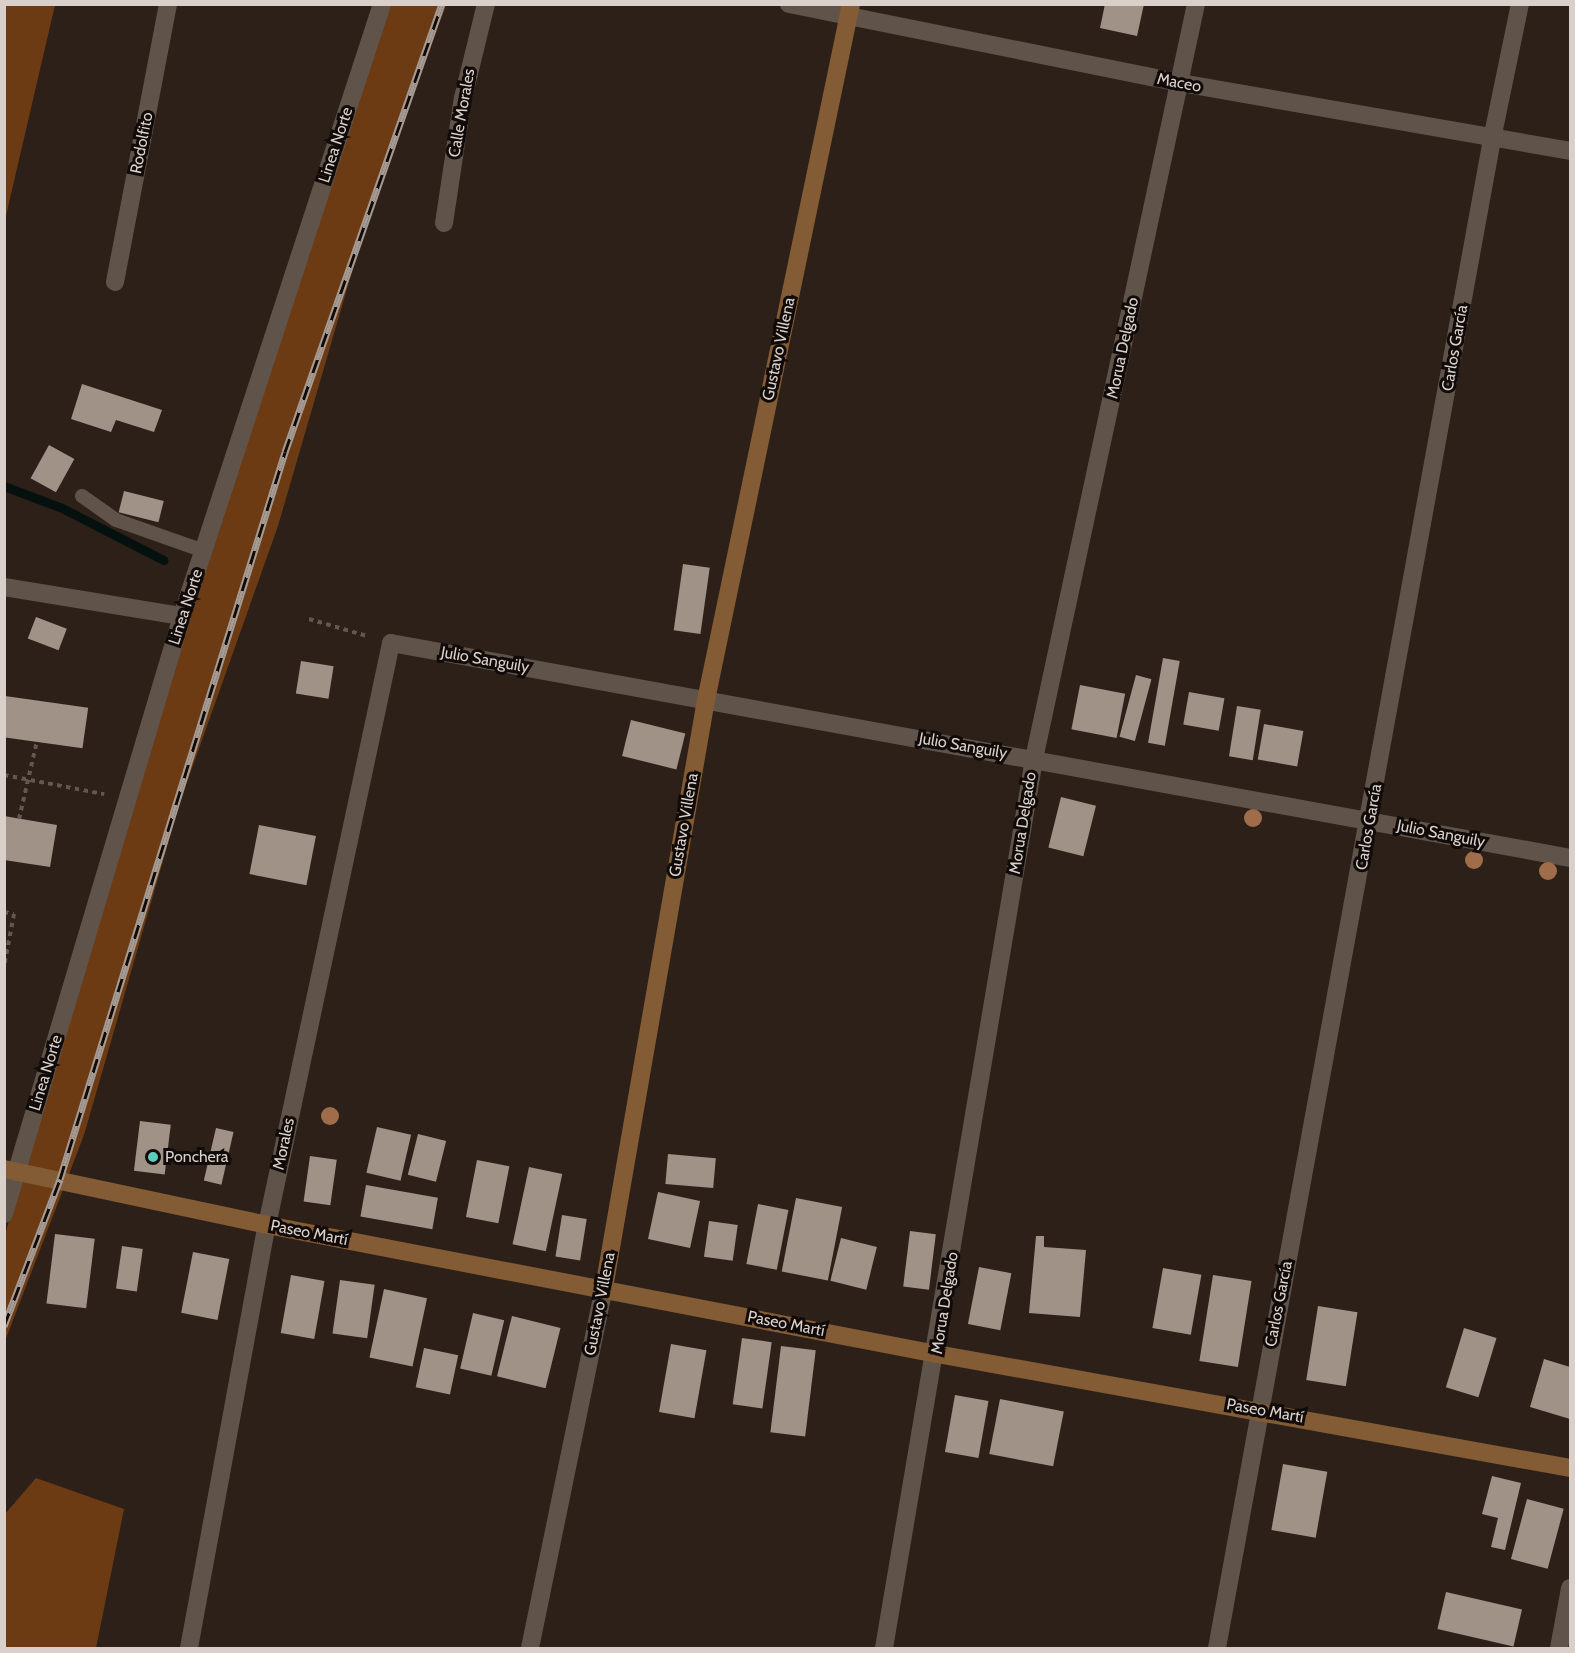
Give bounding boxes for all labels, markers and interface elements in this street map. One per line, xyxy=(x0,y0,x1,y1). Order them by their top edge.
street label: Calle Morales xyxy=(445,67,479,159)
street label: Maceo xyxy=(1155,69,1203,97)
street label: Linea Norte xyxy=(315,105,357,185)
street label: Rodolfito xyxy=(127,111,157,175)
street label: Gustavo Villena xyxy=(759,296,799,402)
street label: Morua Delgado xyxy=(1103,296,1143,400)
street label: Carlos García xyxy=(1438,304,1472,392)
street label: Linea Norte xyxy=(165,567,207,647)
street label: Julio Sanguily xyxy=(439,643,531,677)
street label: Julio Sanguily xyxy=(917,729,1009,763)
street label: Morua Delgado xyxy=(1005,771,1041,875)
street label: Gustavo Villena xyxy=(665,772,703,878)
street label: Carlos García xyxy=(1352,783,1386,871)
street label: Julio Sanguily xyxy=(1395,816,1487,852)
street label: Linea Norte xyxy=(25,1033,67,1113)
street label: Morales xyxy=(269,1116,299,1172)
place label: Ponchera xyxy=(165,1147,228,1167)
marker: Ponchera xyxy=(146,1150,160,1164)
street label: Paseo Martí xyxy=(269,1216,349,1250)
street label: Gustavo Villena xyxy=(581,1251,619,1357)
street label: Morua Delgado xyxy=(927,1251,963,1355)
street label: Carlos García xyxy=(1261,1260,1297,1348)
street label: Paseo Martí xyxy=(746,1307,826,1341)
street label: Paseo Martí xyxy=(1225,1395,1305,1427)

